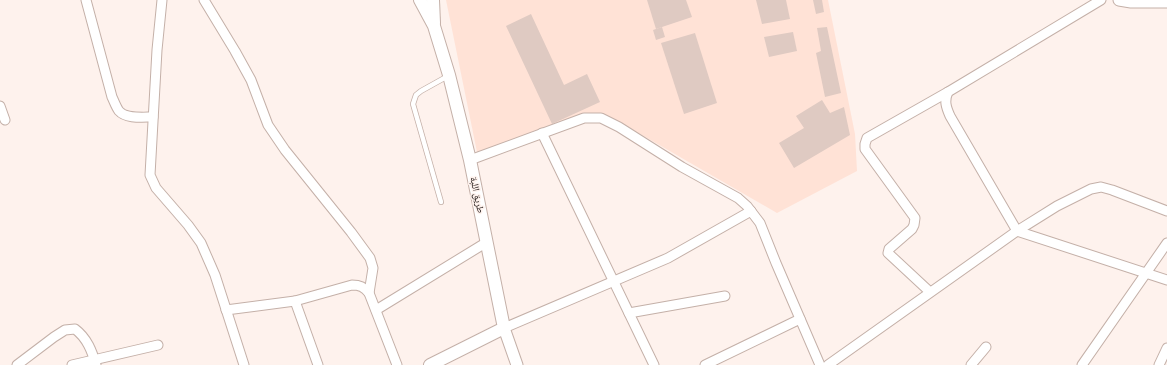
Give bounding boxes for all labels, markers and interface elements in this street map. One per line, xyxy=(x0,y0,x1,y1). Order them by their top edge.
street label: طريق اللبة xyxy=(467,176,487,215)

